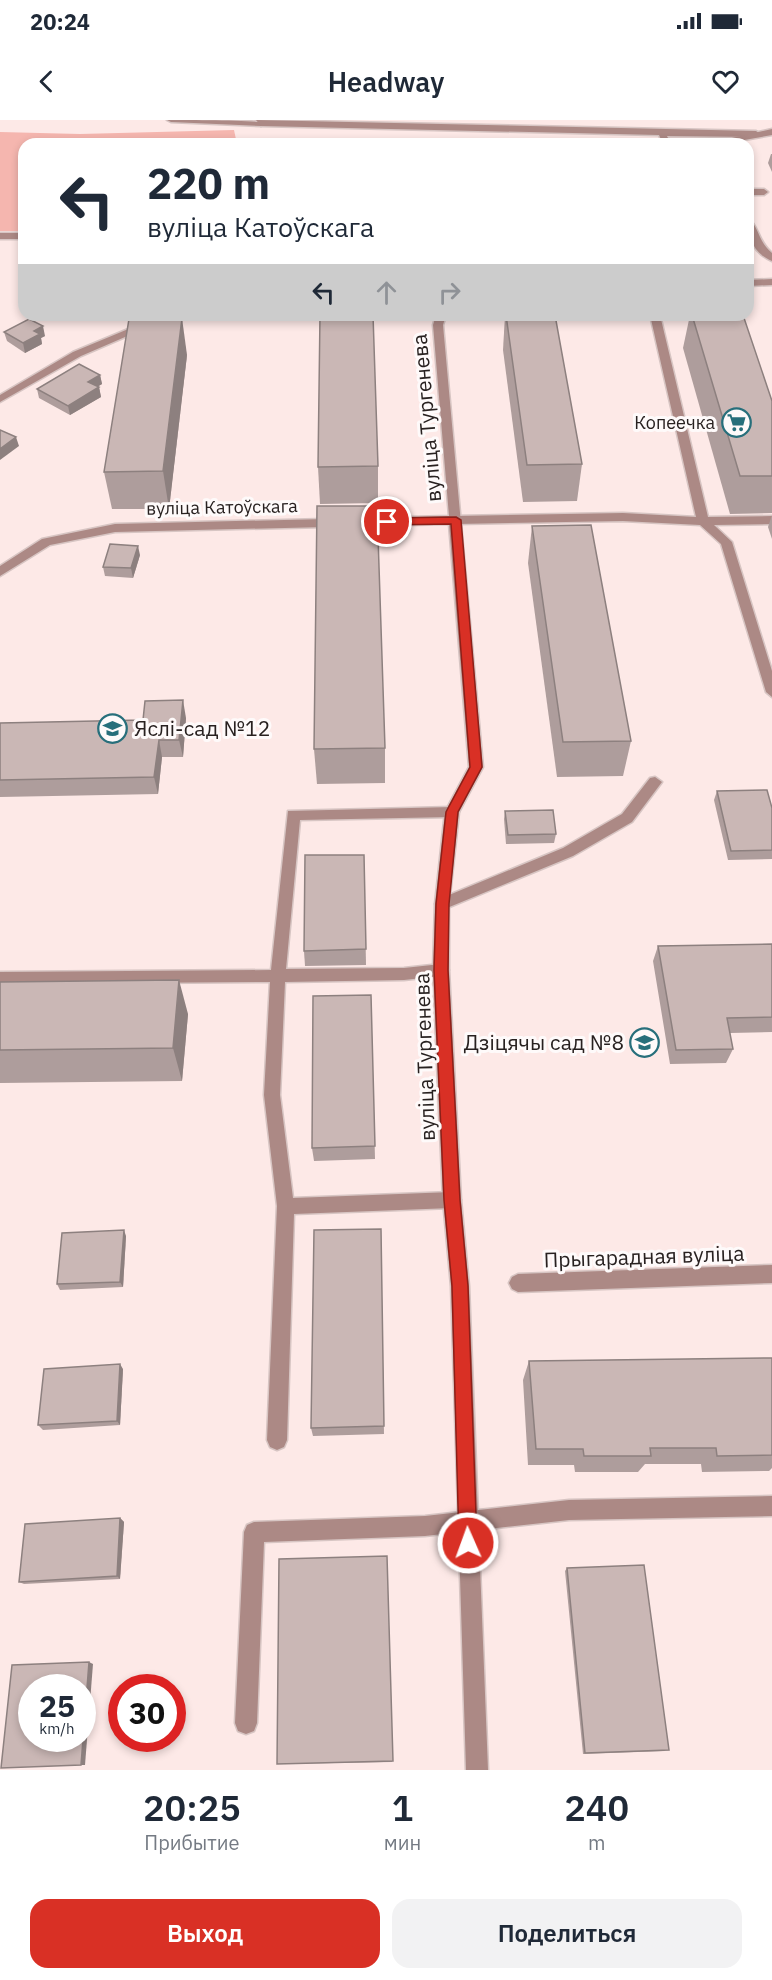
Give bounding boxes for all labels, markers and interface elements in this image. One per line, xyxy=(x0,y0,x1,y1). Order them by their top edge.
text: 20:24 xyxy=(30,7,90,36)
text: Headway xyxy=(328,64,444,99)
icon: back xyxy=(30,65,63,98)
icon: heart xyxy=(709,65,742,98)
text: 220 m xyxy=(147,156,270,211)
icon: left xyxy=(48,162,126,240)
text: вуліца Катоўскага xyxy=(147,209,374,244)
icon: left xyxy=(307,276,340,309)
icon: ahead xyxy=(370,276,403,309)
icon: right xyxy=(433,276,466,309)
street label: вуліца Тургенева xyxy=(405,333,447,503)
supermarket icon: Копеечка xyxy=(720,406,752,438)
place label: Копеечка xyxy=(634,411,715,434)
street label: вуліца Катоўскага xyxy=(146,494,298,520)
pin xyxy=(361,496,412,547)
icon: arrive xyxy=(370,505,403,538)
school or university icon: Яслі-сад №12 xyxy=(97,712,129,744)
place label: Яслі-сад №12 xyxy=(134,714,270,742)
street label: вуліца Тургенева xyxy=(407,972,441,1142)
school or university icon: Дзіцячы сад №8 xyxy=(629,1026,661,1058)
place label: Дзіцячы сад №8 xyxy=(464,1028,624,1056)
street label: Прыгарадная вуліца xyxy=(543,1239,745,1273)
position arrow xyxy=(436,1511,500,1575)
speed limit sign: 30 xyxy=(108,1674,186,1752)
text: 25 xyxy=(39,1686,75,1725)
text: km/h xyxy=(39,1719,75,1738)
text: 20:25 xyxy=(143,1784,241,1831)
text: 1 xyxy=(392,1784,413,1831)
text: 240 xyxy=(564,1784,629,1831)
text: Прибытие xyxy=(144,1829,239,1856)
text: мин xyxy=(384,1829,421,1856)
text: m xyxy=(588,1829,605,1856)
button: Выход xyxy=(30,1899,380,1968)
button: Поделиться xyxy=(392,1899,742,1968)

